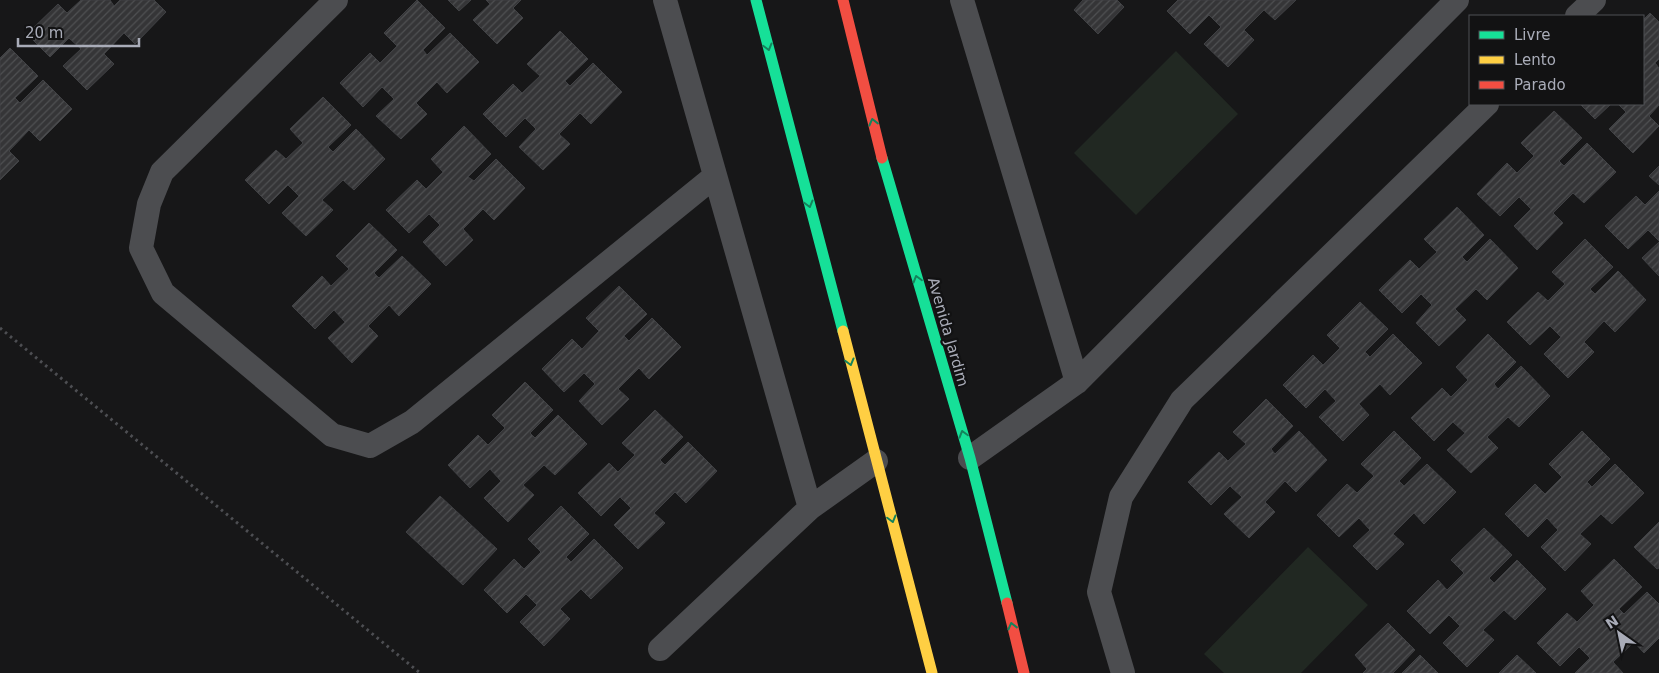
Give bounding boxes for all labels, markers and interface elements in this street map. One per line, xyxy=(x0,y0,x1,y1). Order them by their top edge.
scale bar xyxy=(18,15,139,47)
legend xyxy=(1469,15,1644,105)
text: 20 m xyxy=(25,24,63,42)
text: Livre xyxy=(1514,26,1550,44)
one-way arrow xyxy=(763,43,773,51)
text: Lento xyxy=(1514,51,1556,69)
text: Parado xyxy=(1514,76,1566,94)
one-way arrow xyxy=(868,118,879,127)
one-way arrow xyxy=(804,200,814,208)
one-way arrow xyxy=(912,275,922,283)
street label: Avenida Jardim xyxy=(924,275,972,389)
one-way arrow xyxy=(845,357,855,365)
one-way arrow xyxy=(958,431,968,439)
one-way arrow xyxy=(886,514,896,522)
north arrow xyxy=(1594,608,1644,658)
text: N xyxy=(1603,612,1621,632)
one-way arrow xyxy=(1007,621,1018,630)

